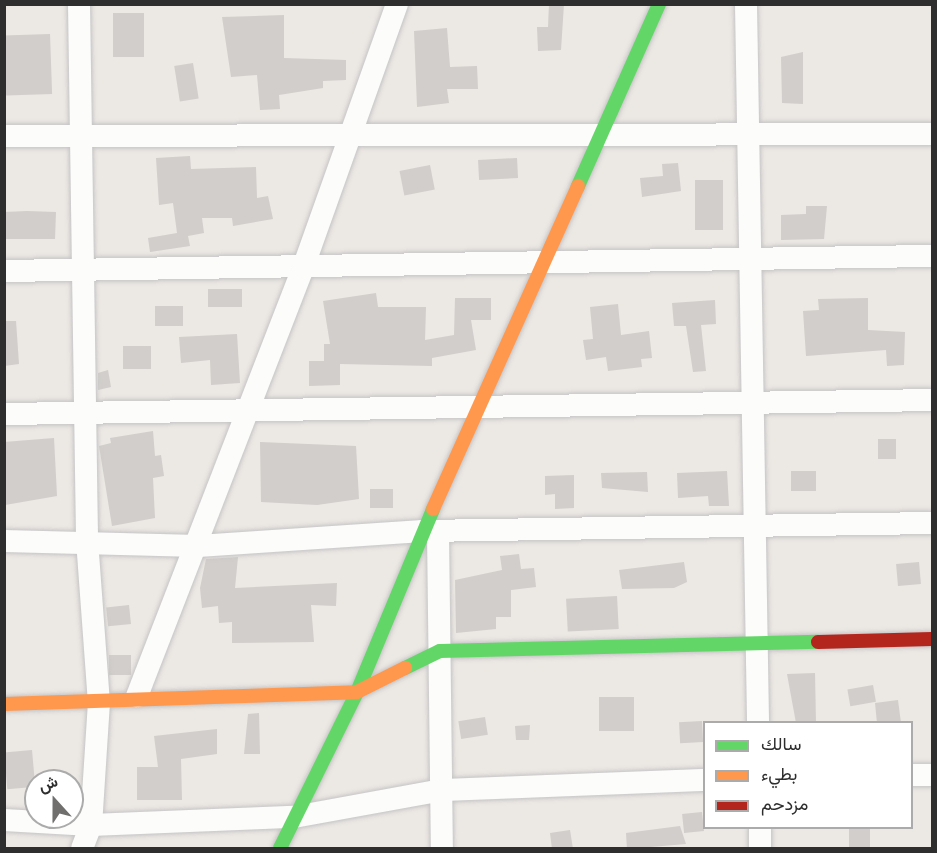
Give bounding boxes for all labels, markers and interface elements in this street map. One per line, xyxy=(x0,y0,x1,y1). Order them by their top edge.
legend xyxy=(703,721,913,829)
text: سالك xyxy=(761,734,801,754)
text: بطيء xyxy=(761,764,797,784)
north arrow xyxy=(24,769,84,829)
text: ش xyxy=(36,772,60,795)
text: مزدحم xyxy=(761,794,808,814)

